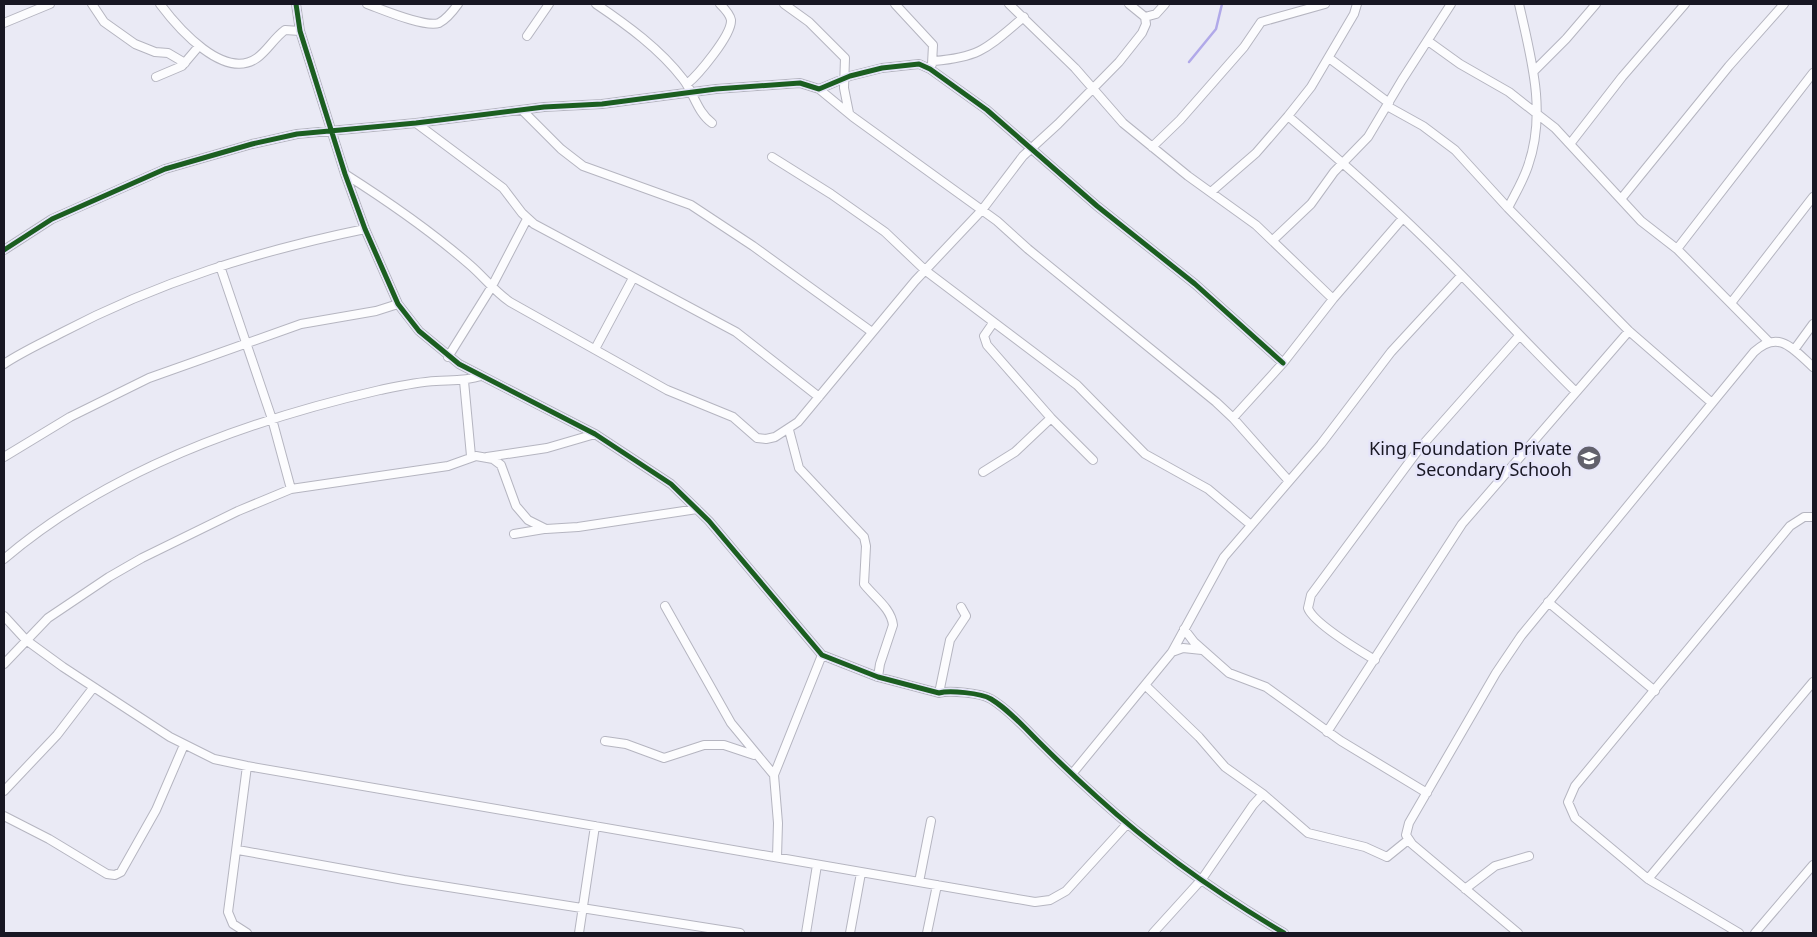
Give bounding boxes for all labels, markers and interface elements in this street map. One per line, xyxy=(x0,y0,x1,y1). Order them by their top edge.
place label: King Foundation Private Secondary Schooh xyxy=(1369,436,1572,481)
school or university icon: King Foundation Private Secondary Schooh xyxy=(1576,445,1602,471)

